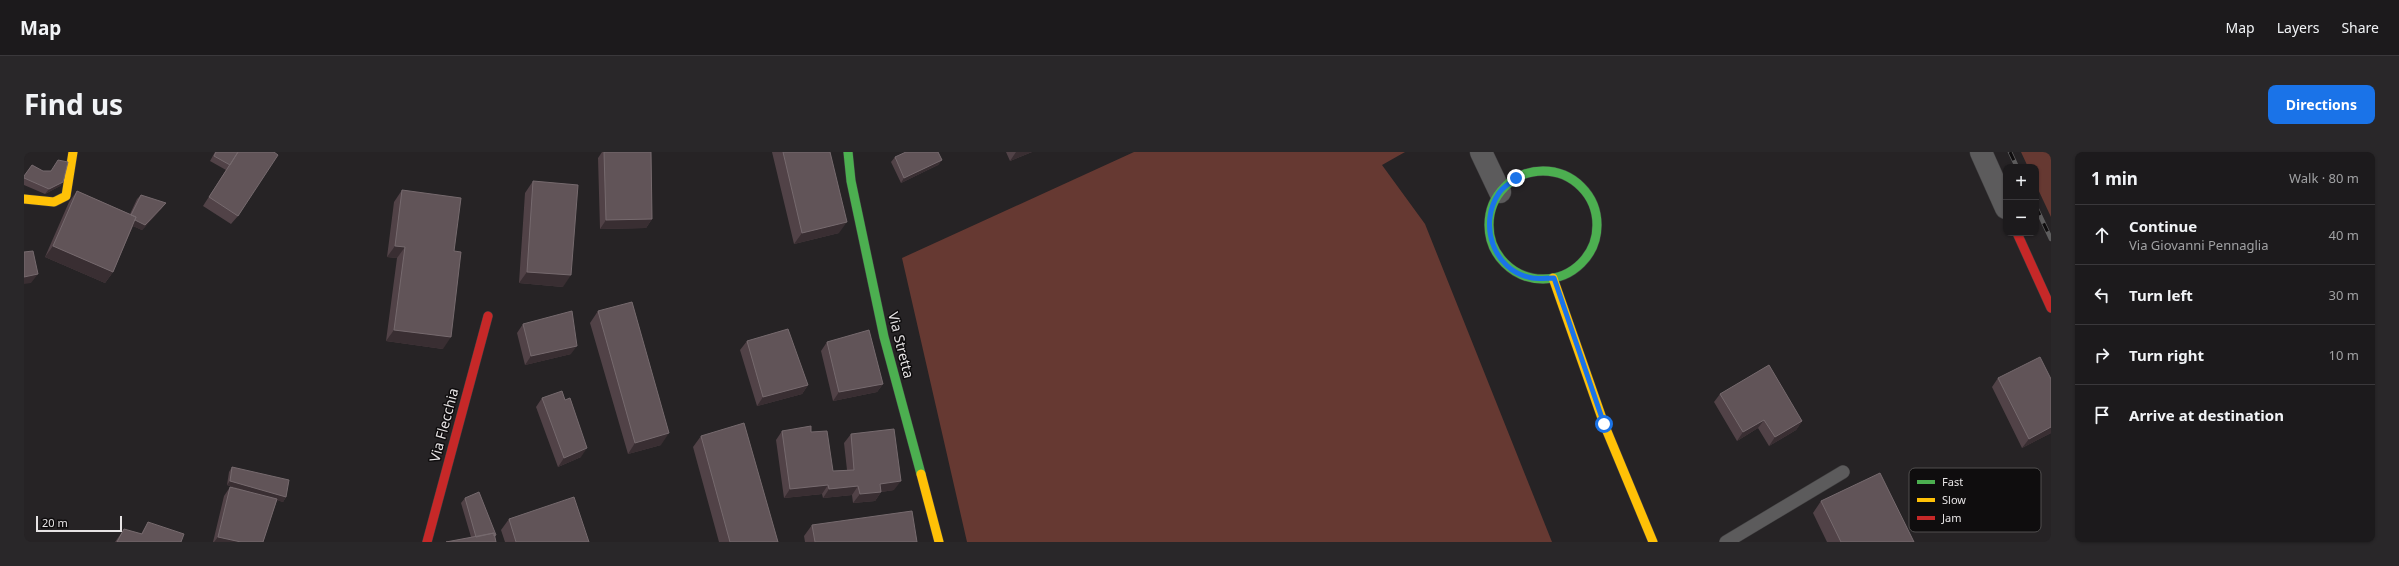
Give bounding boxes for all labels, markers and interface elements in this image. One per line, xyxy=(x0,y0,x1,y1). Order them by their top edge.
text: Map xyxy=(20,15,61,41)
text: Map xyxy=(2226,18,2255,37)
text: Layers xyxy=(2277,18,2319,37)
text: Share xyxy=(2341,18,2379,37)
text: Find us xyxy=(24,85,123,123)
button: Directions xyxy=(2268,85,2375,124)
map controls xyxy=(2003,164,2039,236)
button: + xyxy=(2003,164,2039,200)
text: 1 min xyxy=(2091,167,2138,190)
route end xyxy=(1507,169,1525,187)
text: Walk · 80 m xyxy=(2289,169,2359,187)
button: − xyxy=(2003,200,2039,236)
text: Continue xyxy=(2129,216,2197,236)
icon: ahead xyxy=(2091,224,2113,246)
text: 40 m xyxy=(2329,226,2359,244)
text: Via Giovanni Pennaglia xyxy=(2129,236,2269,254)
icon: left xyxy=(2091,284,2113,306)
text: Turn left xyxy=(2129,285,2193,305)
text: 30 m xyxy=(2329,286,2359,304)
street label: Via Stretta xyxy=(884,310,919,380)
icon: right xyxy=(2091,344,2113,366)
text: Turn right xyxy=(2129,345,2204,365)
text: 10 m xyxy=(2329,346,2359,364)
street label: Via Flecchia xyxy=(425,386,463,464)
icon: arrive xyxy=(2091,404,2113,426)
text: Arrive at destination xyxy=(2129,405,2284,425)
route start xyxy=(1595,415,1613,433)
legend xyxy=(1909,468,2041,532)
text: Fast xyxy=(1942,474,1963,489)
text: Slow xyxy=(1942,492,1966,507)
text: Jam xyxy=(1941,510,1961,525)
scale bar xyxy=(36,514,122,533)
text: 20 m xyxy=(42,515,68,530)

